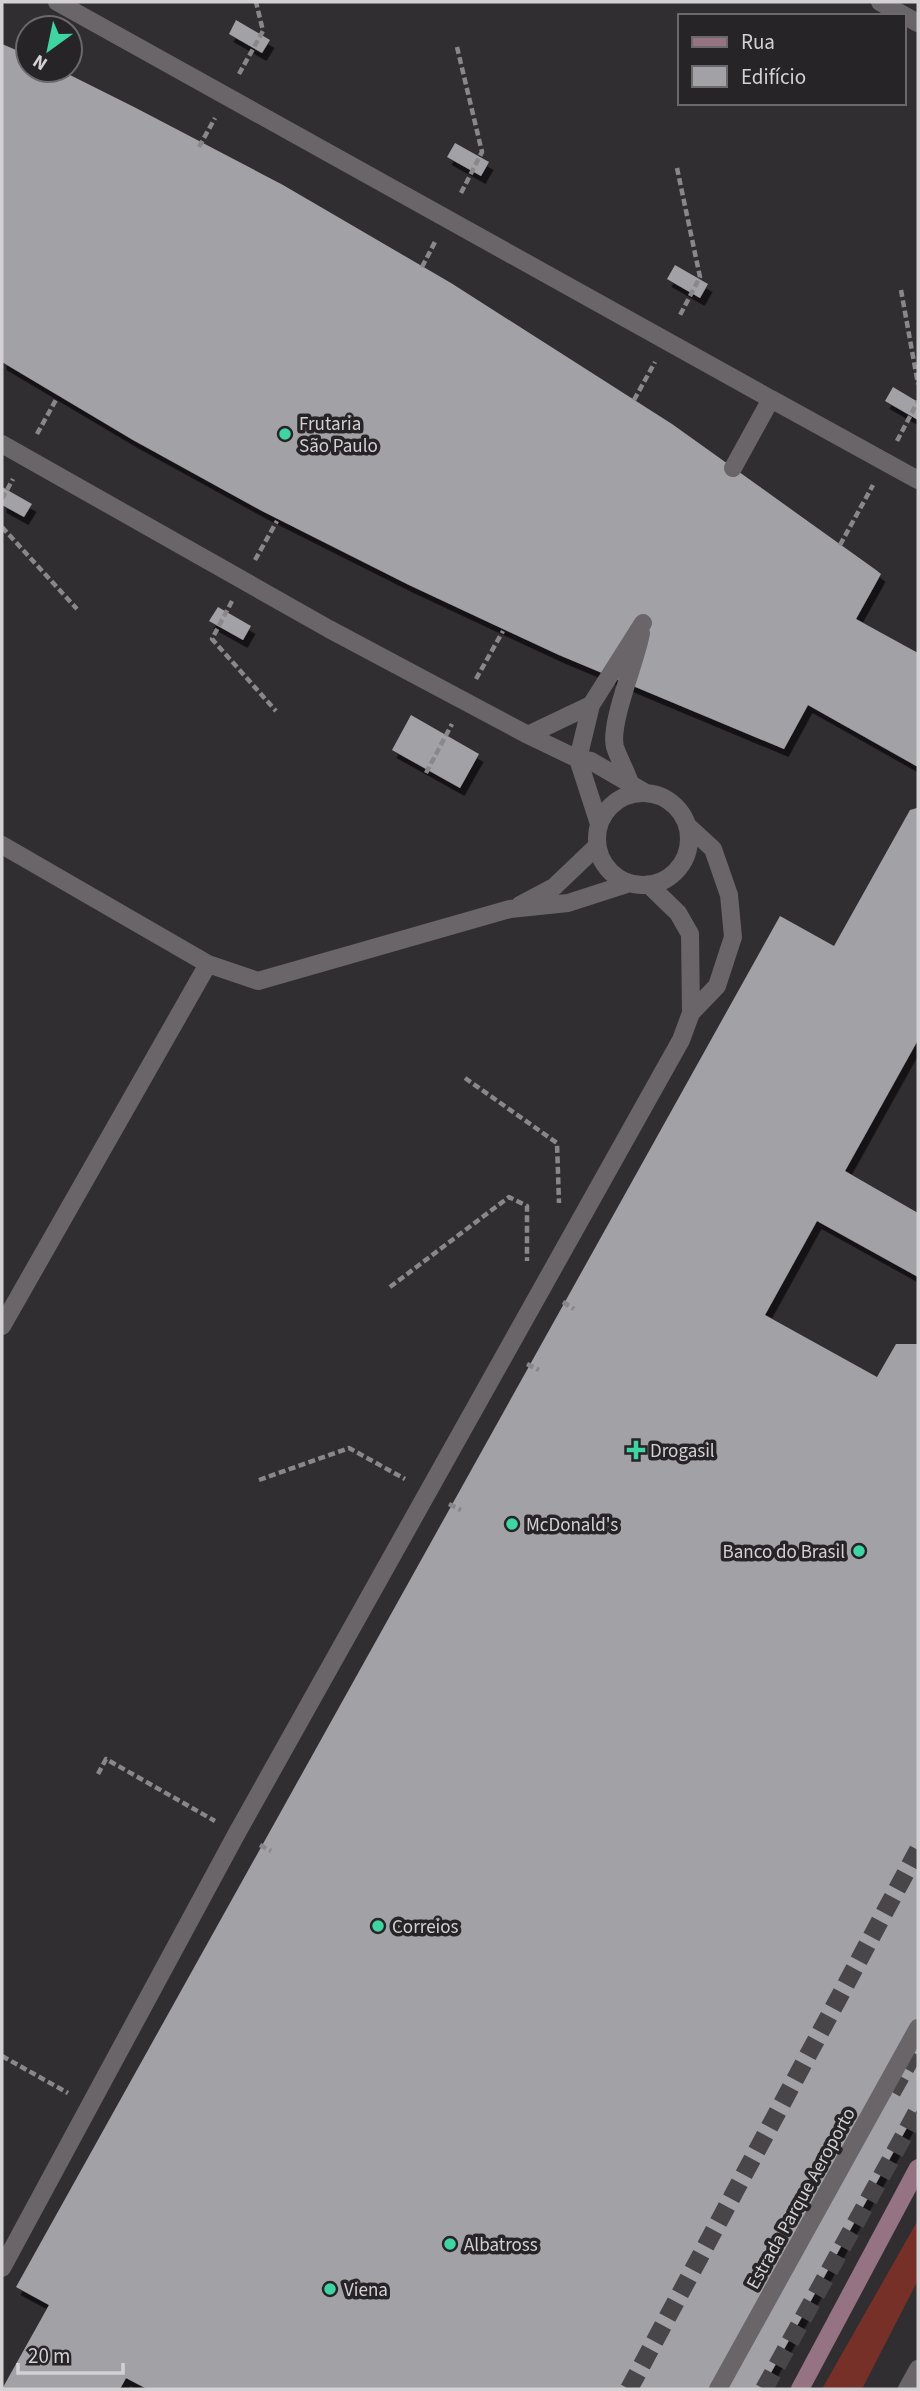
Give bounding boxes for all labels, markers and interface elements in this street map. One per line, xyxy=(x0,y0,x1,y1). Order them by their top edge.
north arrow xyxy=(14,14,84,84)
legend xyxy=(678,14,906,105)
text: Rua xyxy=(741,27,775,57)
text: N xyxy=(28,47,53,77)
text: Edifício xyxy=(741,62,806,92)
place label: Frutaria São Paulo xyxy=(299,411,378,460)
marker: Frutaria São Paulo xyxy=(277,426,293,442)
place label: Drogasil xyxy=(650,1438,715,1465)
marker: Drogasil xyxy=(628,1442,644,1458)
place label: McDonald's xyxy=(526,1512,618,1539)
marker: McDonald's xyxy=(504,1516,520,1532)
place label: Banco do Brasil xyxy=(722,1539,845,1566)
marker: Banco do Brasil xyxy=(851,1543,867,1559)
place label: Correios xyxy=(392,1914,458,1941)
marker: Correios xyxy=(370,1918,386,1934)
street label: Estrada Parque Aeroporto xyxy=(740,2103,863,2294)
place label: Albatross xyxy=(464,2232,538,2259)
marker: Albatross xyxy=(442,2236,458,2252)
place label: Viena xyxy=(344,2277,388,2304)
marker: Viena xyxy=(322,2281,338,2297)
scale bar xyxy=(18,2332,122,2376)
text: 20 m xyxy=(28,2341,70,2371)

